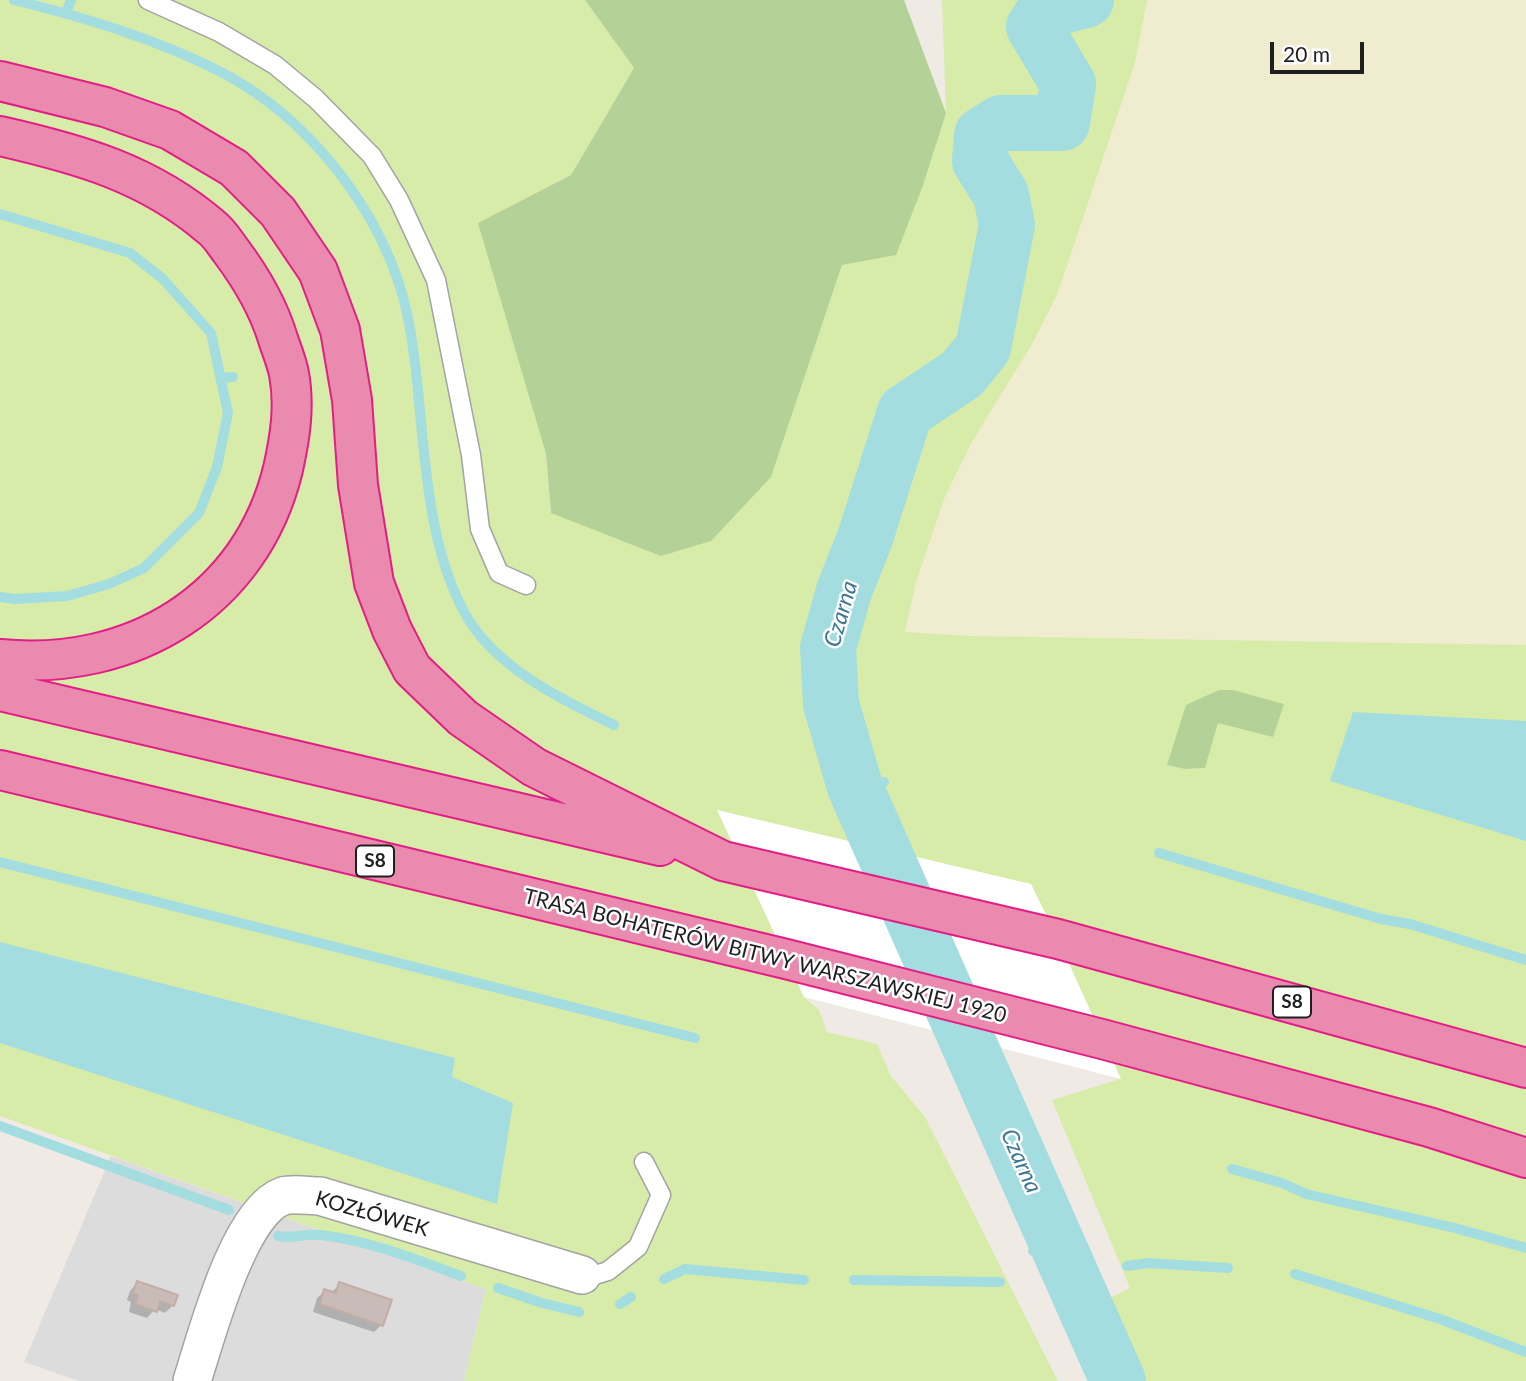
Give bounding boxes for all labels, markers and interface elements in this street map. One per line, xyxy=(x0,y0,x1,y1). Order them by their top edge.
scale bar xyxy=(1274,28,1368,72)
text: 20 m xyxy=(1283,41,1330,66)
water label: Czarna xyxy=(818,578,864,650)
road number: S8 xyxy=(356,846,394,876)
street label: TRASA BOHATERÓW BITWY WARSZAWSKIEJ 1920 xyxy=(521,884,1009,1028)
road number: S8 xyxy=(1273,986,1311,1018)
water label: Czarna xyxy=(995,1125,1047,1197)
street label: KOZŁÓWEK xyxy=(312,1186,432,1242)

